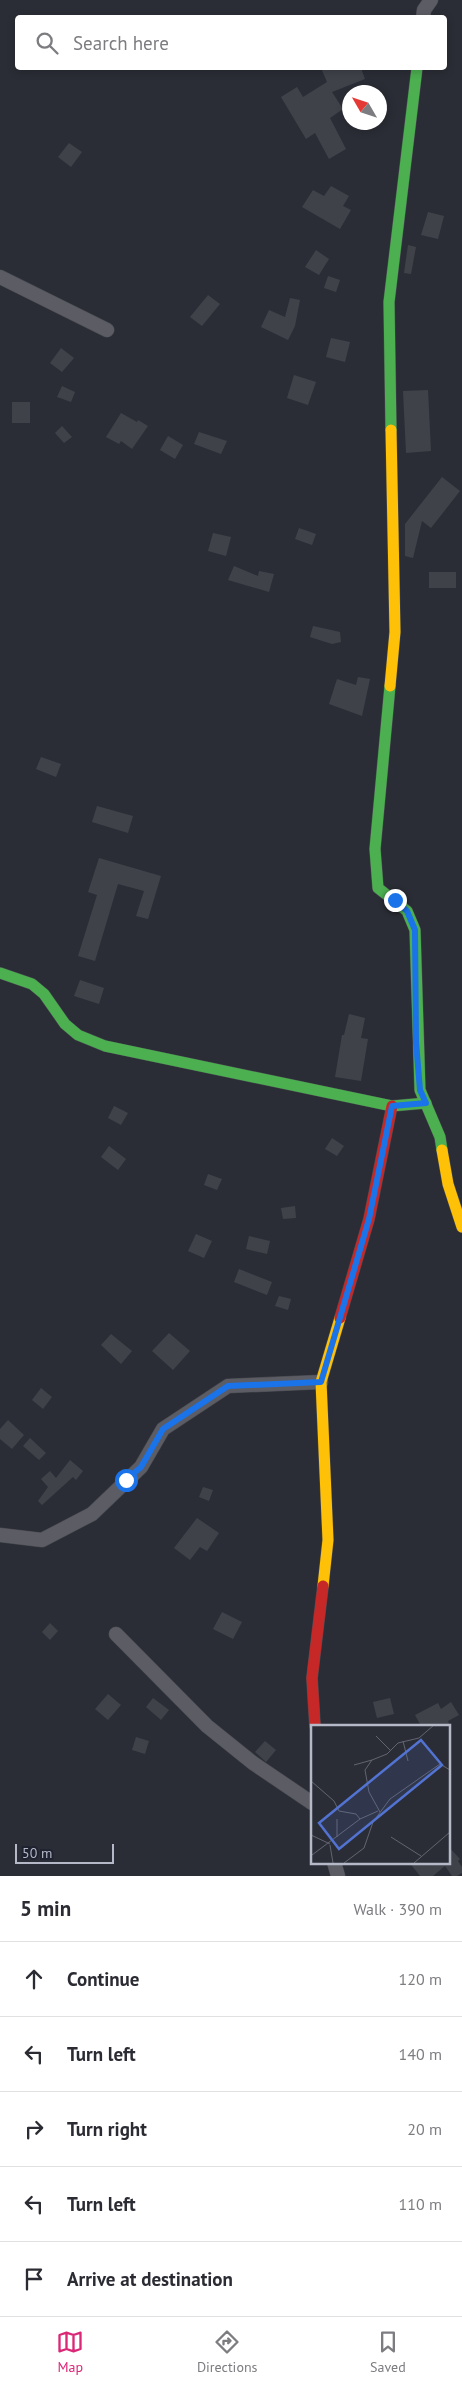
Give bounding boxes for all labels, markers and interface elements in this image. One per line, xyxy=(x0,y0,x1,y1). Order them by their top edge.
search box xyxy=(15,15,447,70)
icon: search xyxy=(33,29,61,57)
text: Search here xyxy=(73,31,169,55)
north arrow xyxy=(342,85,387,130)
route end xyxy=(384,889,407,912)
route start xyxy=(115,1469,138,1492)
inset map xyxy=(311,1725,450,1864)
scale bar xyxy=(15,1841,114,1864)
text: 50 m xyxy=(22,1844,52,1862)
text: 5 min xyxy=(20,1895,71,1922)
text: Walk · 390 m xyxy=(353,1899,442,1919)
icon: ahead xyxy=(20,1965,48,1993)
text: Continue xyxy=(67,1967,139,1991)
text: 120 m xyxy=(399,1969,442,1989)
icon: left xyxy=(20,2040,48,2068)
text: Turn left xyxy=(67,2042,136,2066)
text: 140 m xyxy=(399,2044,442,2064)
icon: right xyxy=(20,2115,48,2143)
text: Turn right xyxy=(67,2117,147,2141)
text: 20 m xyxy=(407,2119,442,2139)
icon: left xyxy=(20,2190,48,2218)
text: Turn left xyxy=(67,2192,136,2216)
text: 110 m xyxy=(399,2194,442,2214)
icon: arrive xyxy=(20,2265,48,2293)
text: Arrive at destination xyxy=(67,2267,233,2291)
tab: Map xyxy=(56,2328,84,2376)
tab: Directions xyxy=(197,2328,257,2376)
tab: Saved xyxy=(370,2328,406,2376)

